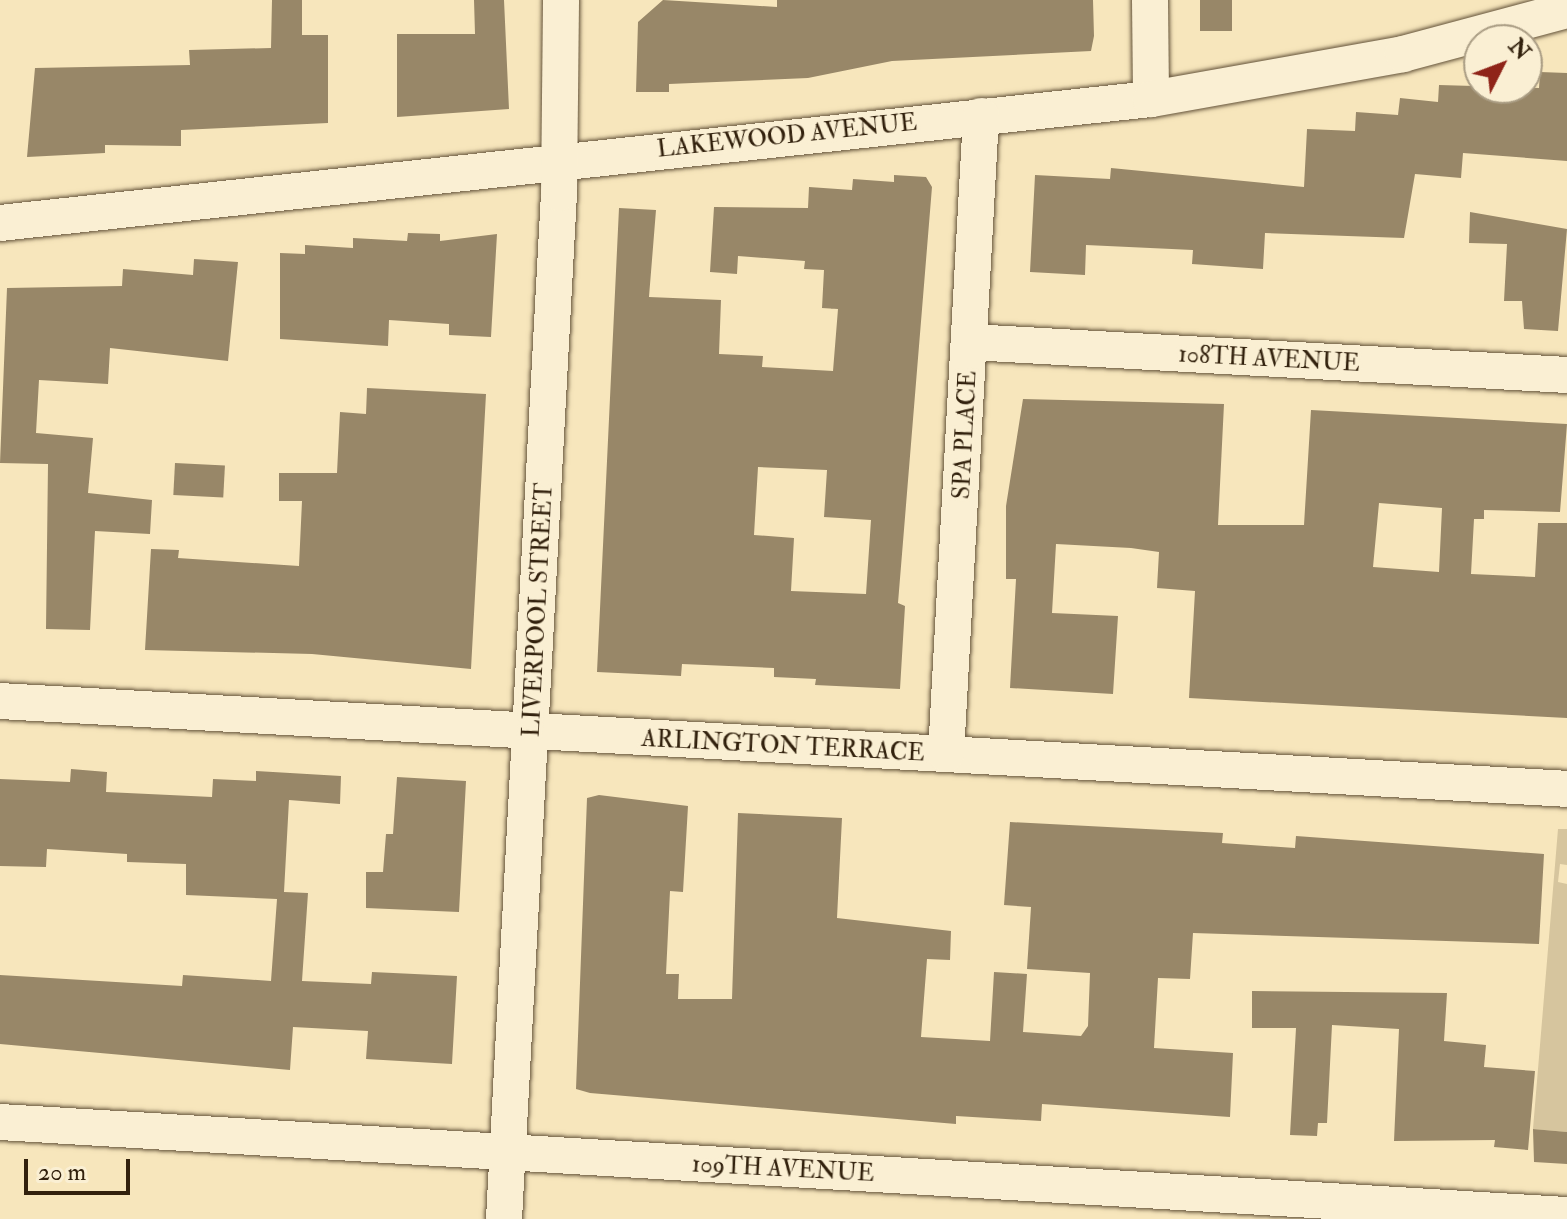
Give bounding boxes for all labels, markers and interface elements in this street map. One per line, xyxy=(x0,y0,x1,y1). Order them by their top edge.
north arrow xyxy=(1463,24,1543,104)
text: N xyxy=(1502,33,1536,66)
street label: LAKEWOOD AVENUE xyxy=(656,108,918,164)
street label: 108TH AVENUE xyxy=(1178,340,1360,378)
street label: SPA PLACE xyxy=(947,370,983,500)
street label: LIVERPOOL STREET xyxy=(517,482,559,738)
street label: ARLINGTON TERRACE xyxy=(641,724,925,768)
scale bar xyxy=(28,1143,134,1193)
street label: 109TH AVENUE xyxy=(691,1150,875,1188)
text: 20 m xyxy=(38,1157,86,1188)

